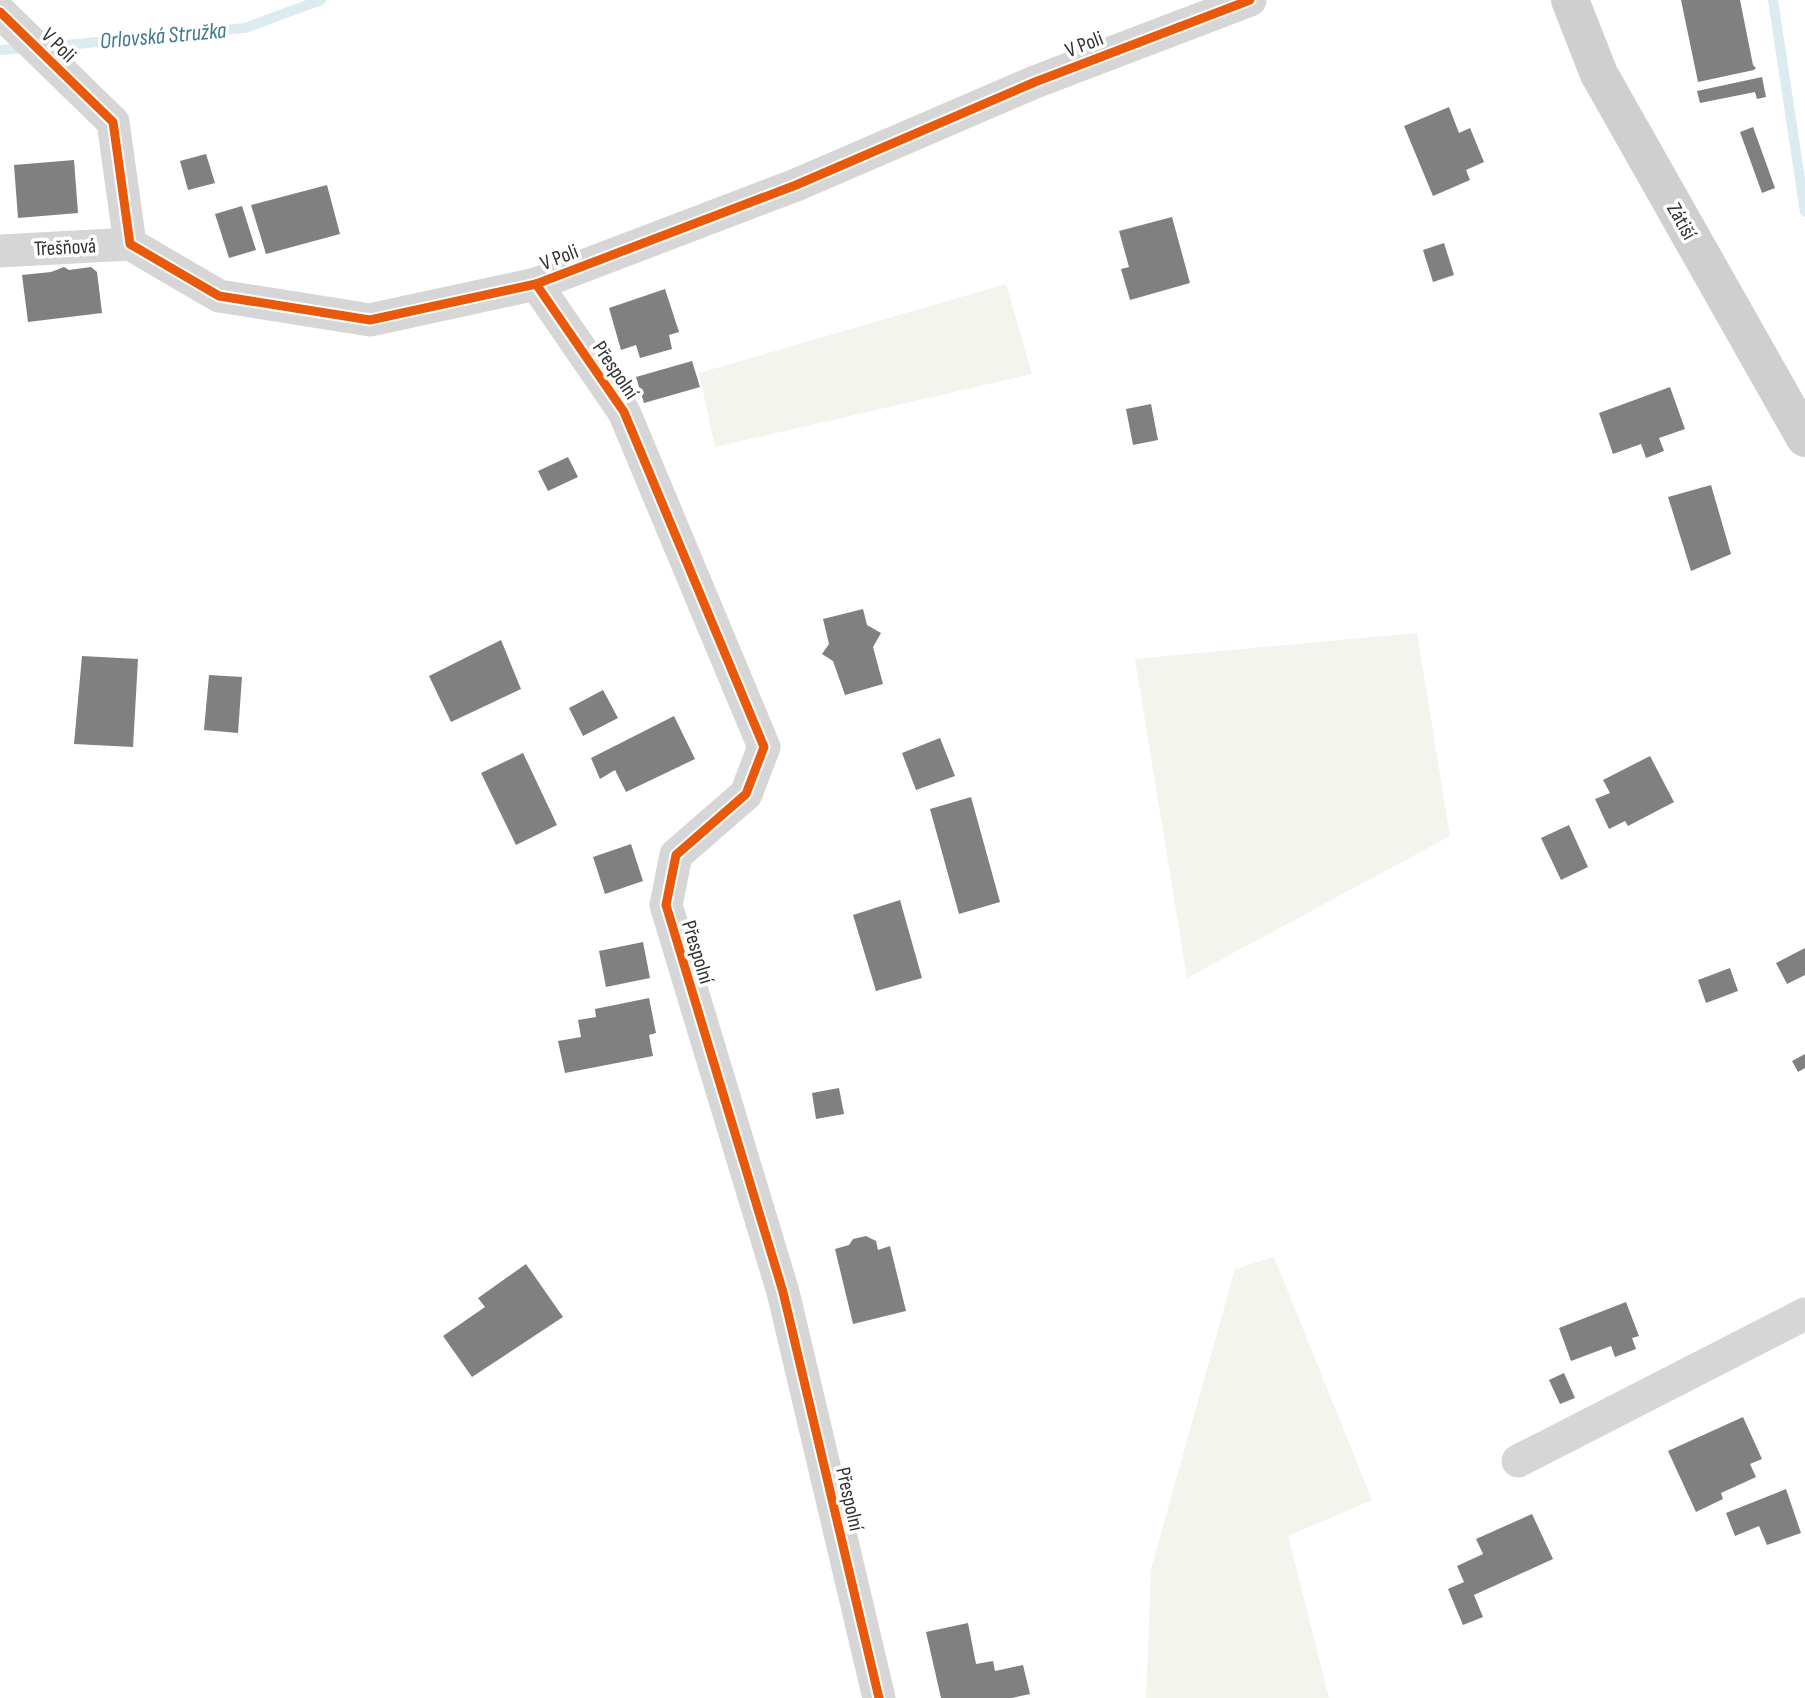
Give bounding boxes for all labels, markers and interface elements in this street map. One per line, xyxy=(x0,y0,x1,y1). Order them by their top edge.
water label: Orlovská Stružka xyxy=(99,16,228,55)
street label: V Poli xyxy=(36,23,81,68)
street label: V Poli xyxy=(1062,26,1107,63)
street label: Zátiší xyxy=(1661,198,1702,244)
street label: Třešňová xyxy=(33,233,97,262)
street label: V Poli xyxy=(537,239,582,276)
street label: Přespolní xyxy=(587,336,644,404)
street label: Přespolní xyxy=(676,918,719,987)
street label: Přespolní xyxy=(830,1465,869,1534)

